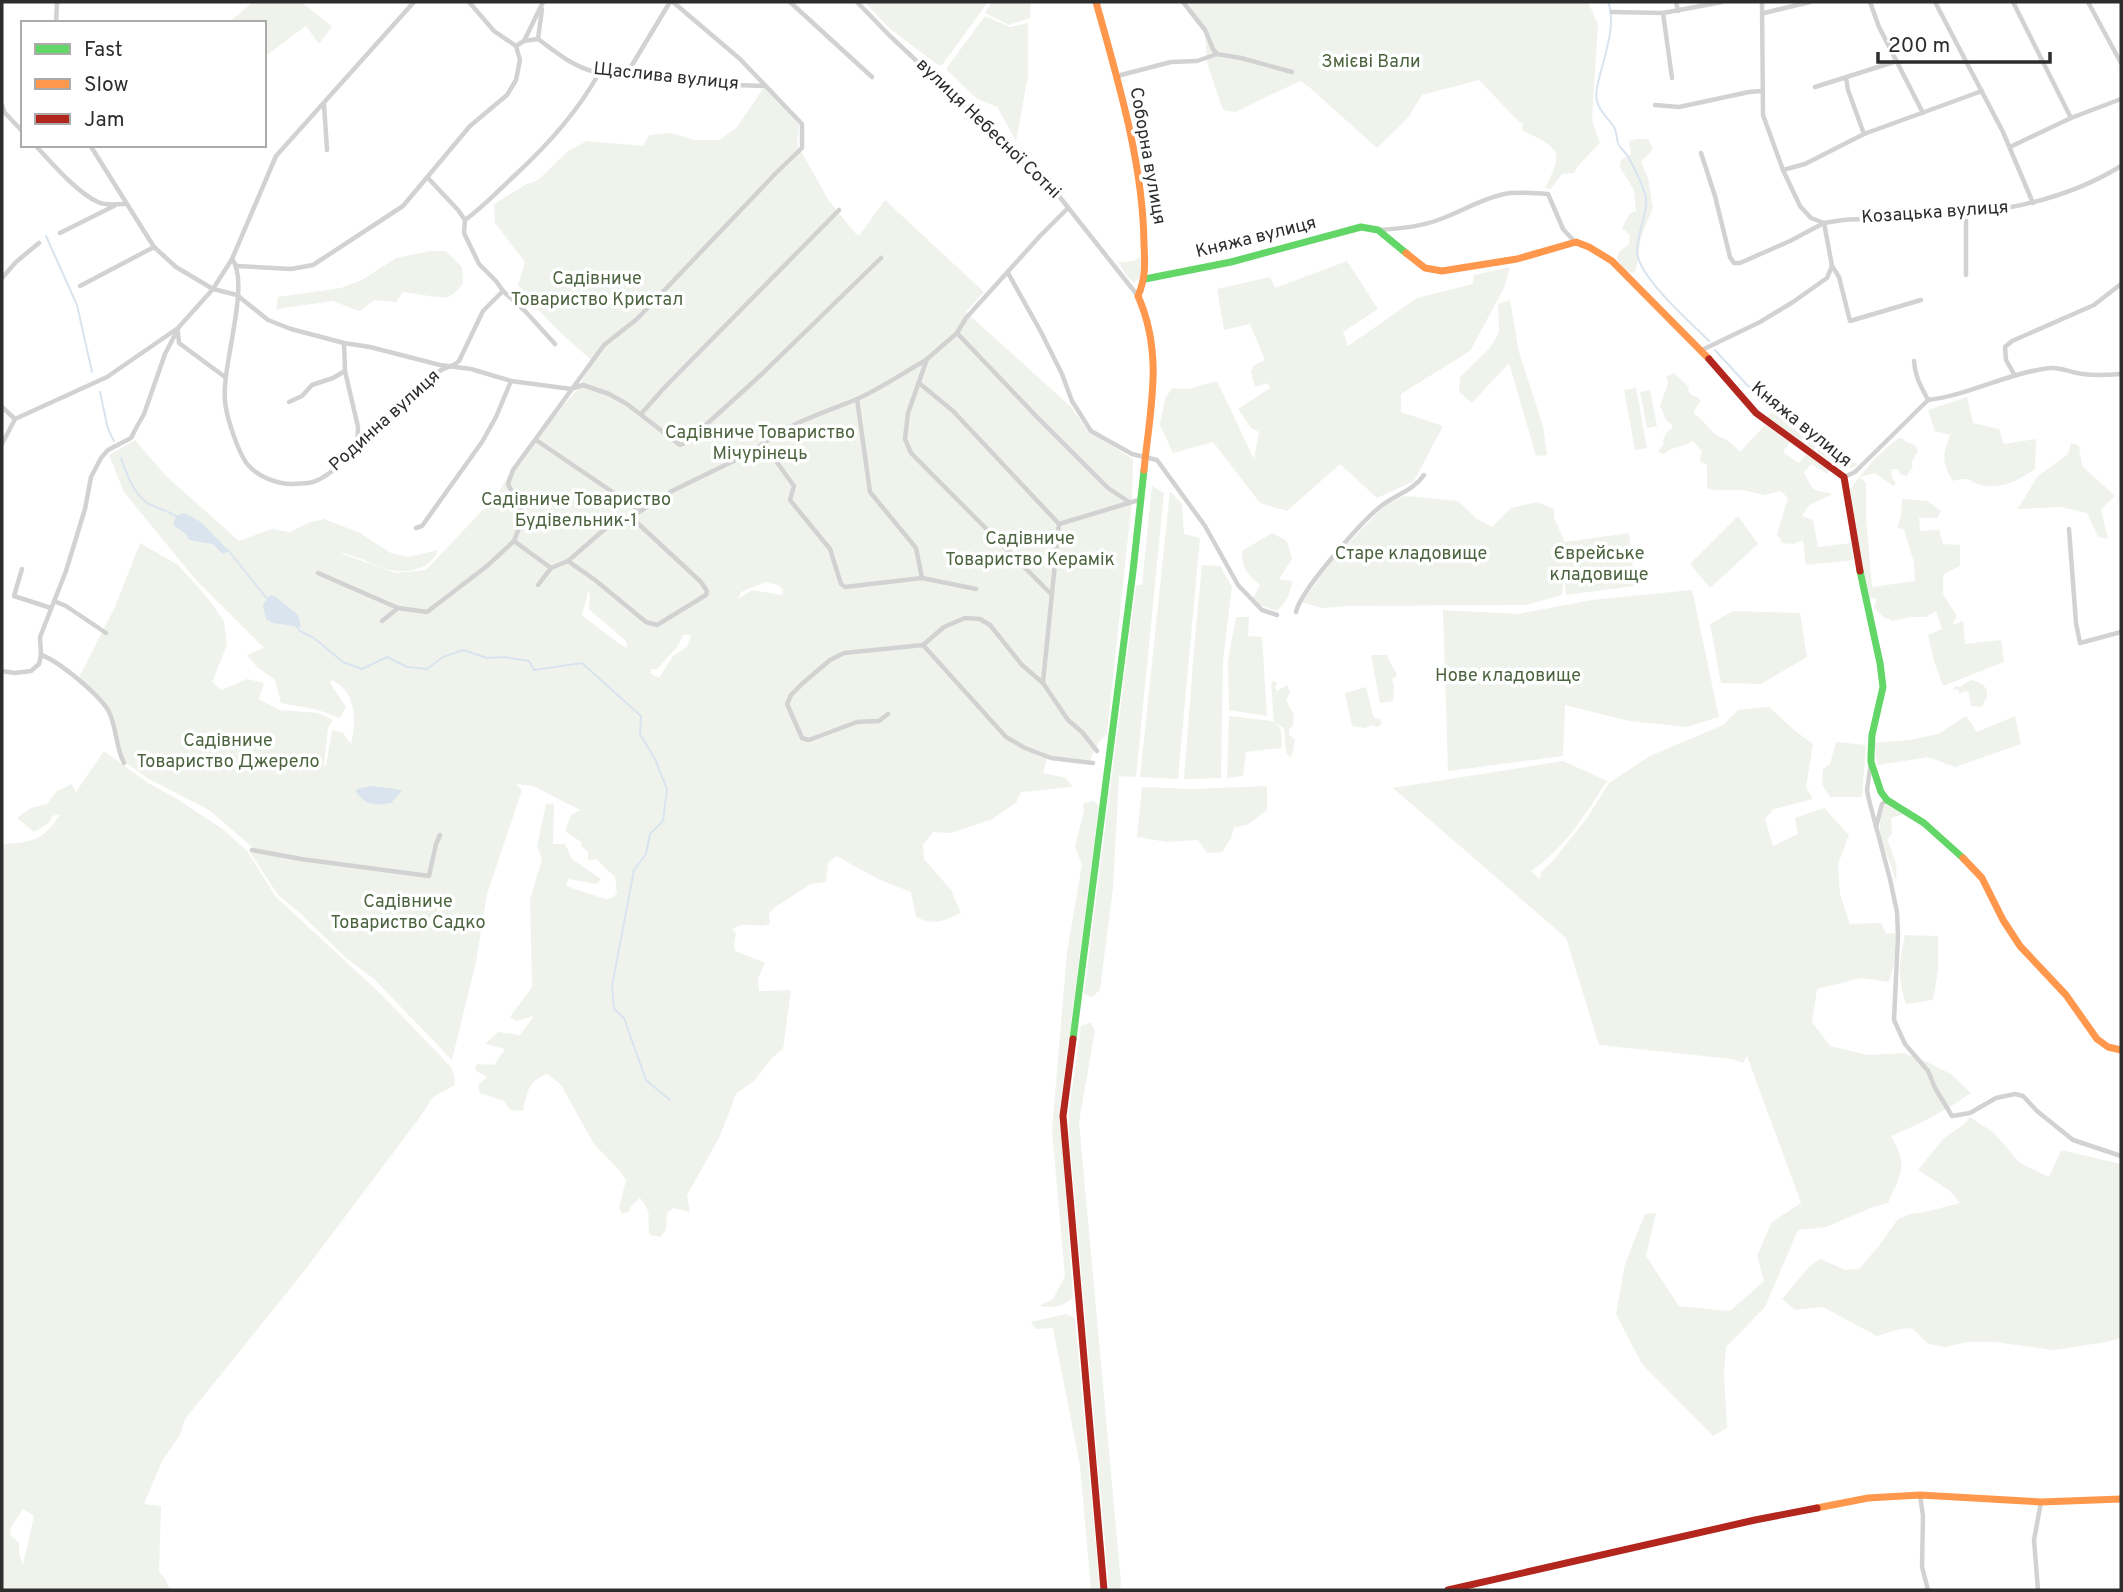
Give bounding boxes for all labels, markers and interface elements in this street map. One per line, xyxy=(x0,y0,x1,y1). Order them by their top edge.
legend xyxy=(21,21,266,147)
scale bar xyxy=(1878,21,2050,65)
text: 200 m xyxy=(1888,33,1950,60)
text: Fast xyxy=(84,37,123,64)
park label: Змієві Вали xyxy=(1321,51,1421,74)
street label: вулиця Небесної Сотні xyxy=(911,54,1065,204)
street label: Щаслива вулиця xyxy=(592,58,740,96)
text: Slow xyxy=(84,72,129,99)
street label: Соборна вулиця xyxy=(1124,86,1170,226)
text: Jam xyxy=(84,107,125,134)
street label: Козацька вулиця xyxy=(1861,196,2009,230)
street label: Княжа вулиця xyxy=(1193,212,1319,264)
park label: Садівниче Товариство Кристал xyxy=(511,268,683,312)
street label: Родинна вулиця xyxy=(325,365,445,477)
street label: Княжа вулиця xyxy=(1746,377,1856,473)
park label: Садівниче Товариство Мічурінець xyxy=(665,422,855,466)
park label: Садівниче Товариство Будівельник-1 xyxy=(481,489,671,533)
park label: Садівниче Товариство Керамік xyxy=(945,528,1115,572)
park label: Старе кладовище xyxy=(1335,543,1487,566)
park label: Єврейське кладовище xyxy=(1549,543,1649,587)
park label: Нове кладовище xyxy=(1435,665,1581,688)
park label: Садівниче Товариство Джерело xyxy=(136,730,320,774)
park label: Садівниче Товариство Садко xyxy=(331,891,485,935)

